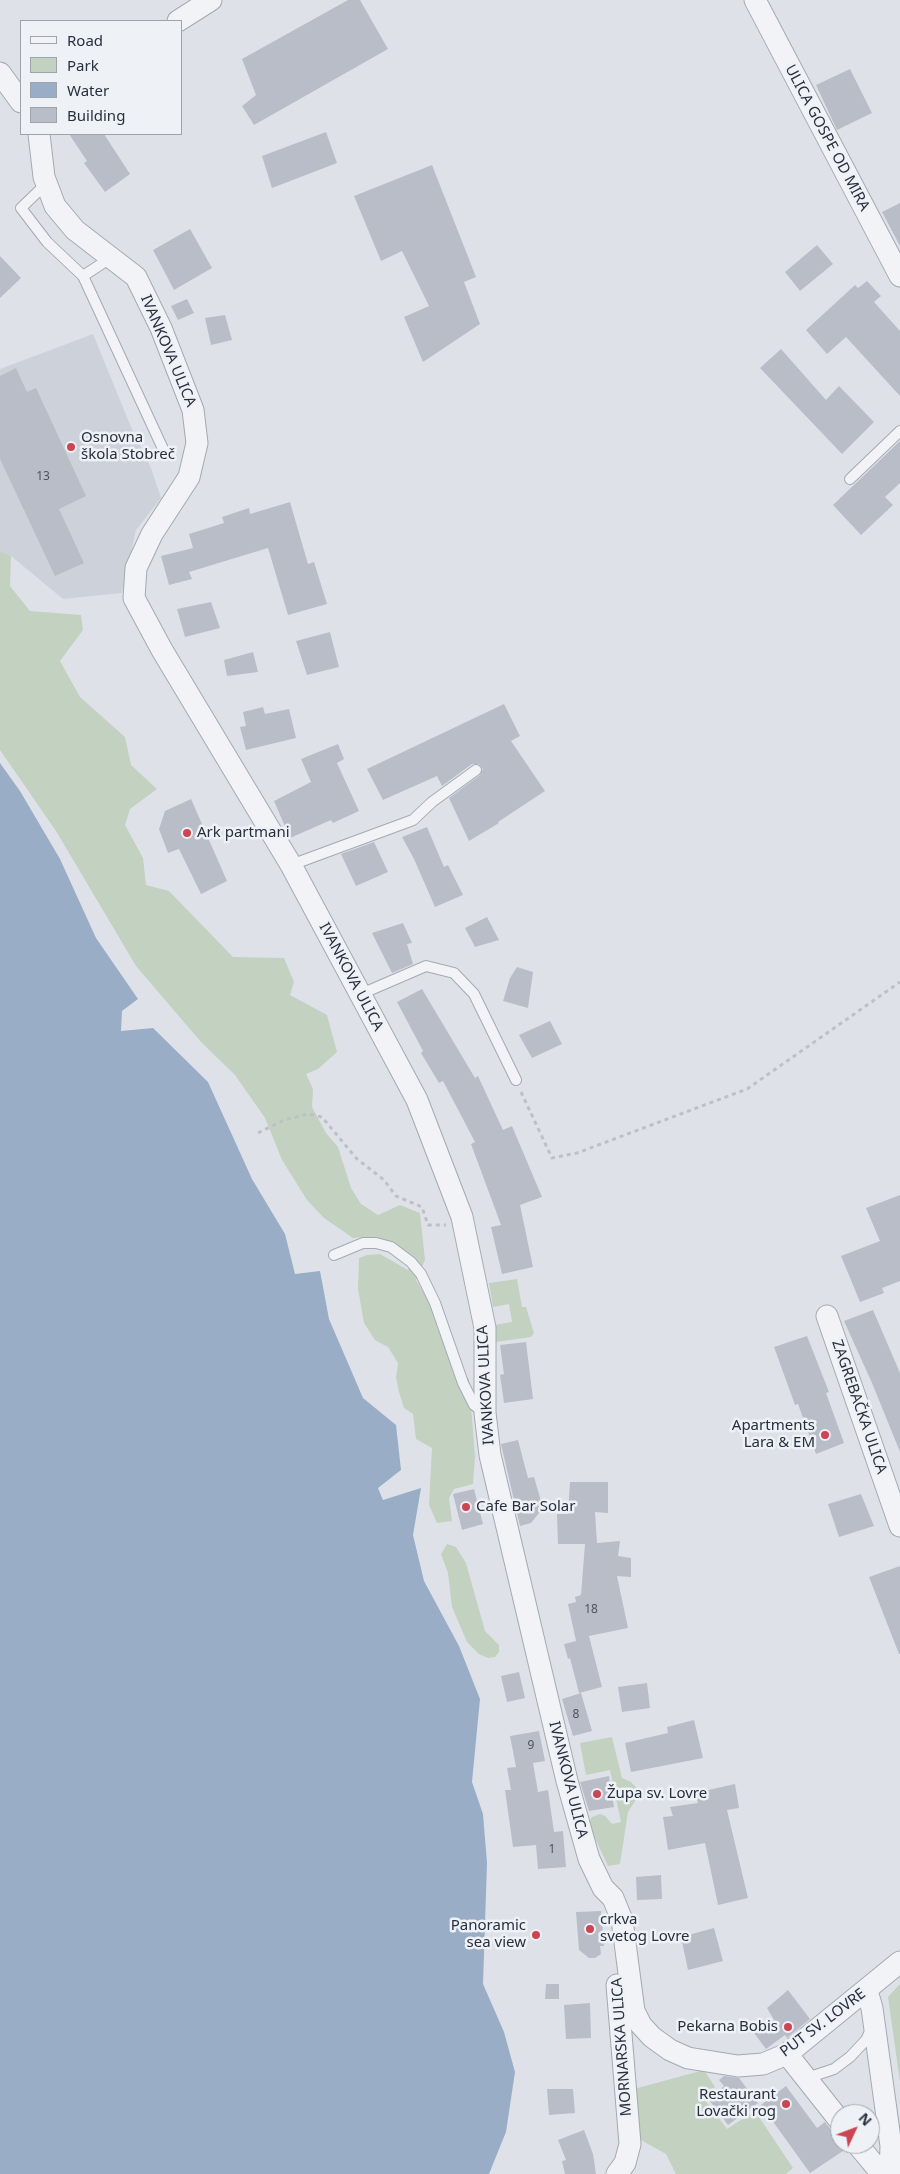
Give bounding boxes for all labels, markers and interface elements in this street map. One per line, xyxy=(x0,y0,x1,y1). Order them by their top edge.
legend xyxy=(20,20,182,135)
text: Road xyxy=(67,30,103,50)
text: Park xyxy=(67,55,99,75)
street label: ULICA GOSPE OD MIRA xyxy=(781,62,873,214)
text: Water xyxy=(67,80,109,100)
text: Building xyxy=(67,105,125,125)
street label: IVANKOVA ULICA xyxy=(136,292,200,410)
place label: Osnovna škola Stobreč xyxy=(81,429,175,464)
marker: Osnovna škola Stobreč xyxy=(65,441,77,453)
house number: 13 xyxy=(36,470,50,484)
place label: Ark partmani xyxy=(197,824,290,842)
marker: Ark partmani xyxy=(181,827,193,839)
street label: IVANKOVA ULICA xyxy=(315,920,387,1034)
street label: IVANKOVA ULICA xyxy=(474,1325,498,1445)
street label: ZAGREBAČKA ULICA xyxy=(828,1338,890,1476)
place label: Apartments Lara & EM xyxy=(732,1417,815,1452)
marker: Apartments Lara & EM xyxy=(819,1429,831,1441)
place label: Cafe Bar Solar xyxy=(476,1498,575,1516)
marker: Cafe Bar Solar xyxy=(460,1501,472,1513)
house number: 18 xyxy=(584,1603,598,1617)
house number: 8 xyxy=(573,1708,579,1722)
street label: IVANKOVA ULICA xyxy=(545,1720,591,1840)
house number: 9 xyxy=(528,1739,534,1753)
place label: Župa sv. Lovre xyxy=(607,1785,707,1803)
marker: Župa sv. Lovre xyxy=(591,1788,603,1800)
house number: 1 xyxy=(549,1843,555,1857)
place label: crkva svetog Lovre xyxy=(600,1911,689,1946)
place label: Panoramic sea view xyxy=(451,1917,526,1952)
marker: crkva svetog Lovre xyxy=(584,1923,596,1935)
marker: Panoramic sea view xyxy=(530,1929,542,1941)
street label: MORNARSKA ULICA xyxy=(608,1977,636,2117)
street label: PUT SV. LOVRE xyxy=(777,1985,869,2061)
place label: Pekarna Bobis xyxy=(677,2018,778,2036)
marker: Pekarna Bobis xyxy=(782,2021,794,2033)
place label: Restaurant Lovački rog xyxy=(696,2086,776,2121)
marker: Restaurant Lovački rog xyxy=(780,2098,792,2110)
north arrow xyxy=(830,2104,880,2154)
text: N xyxy=(855,2108,876,2130)

